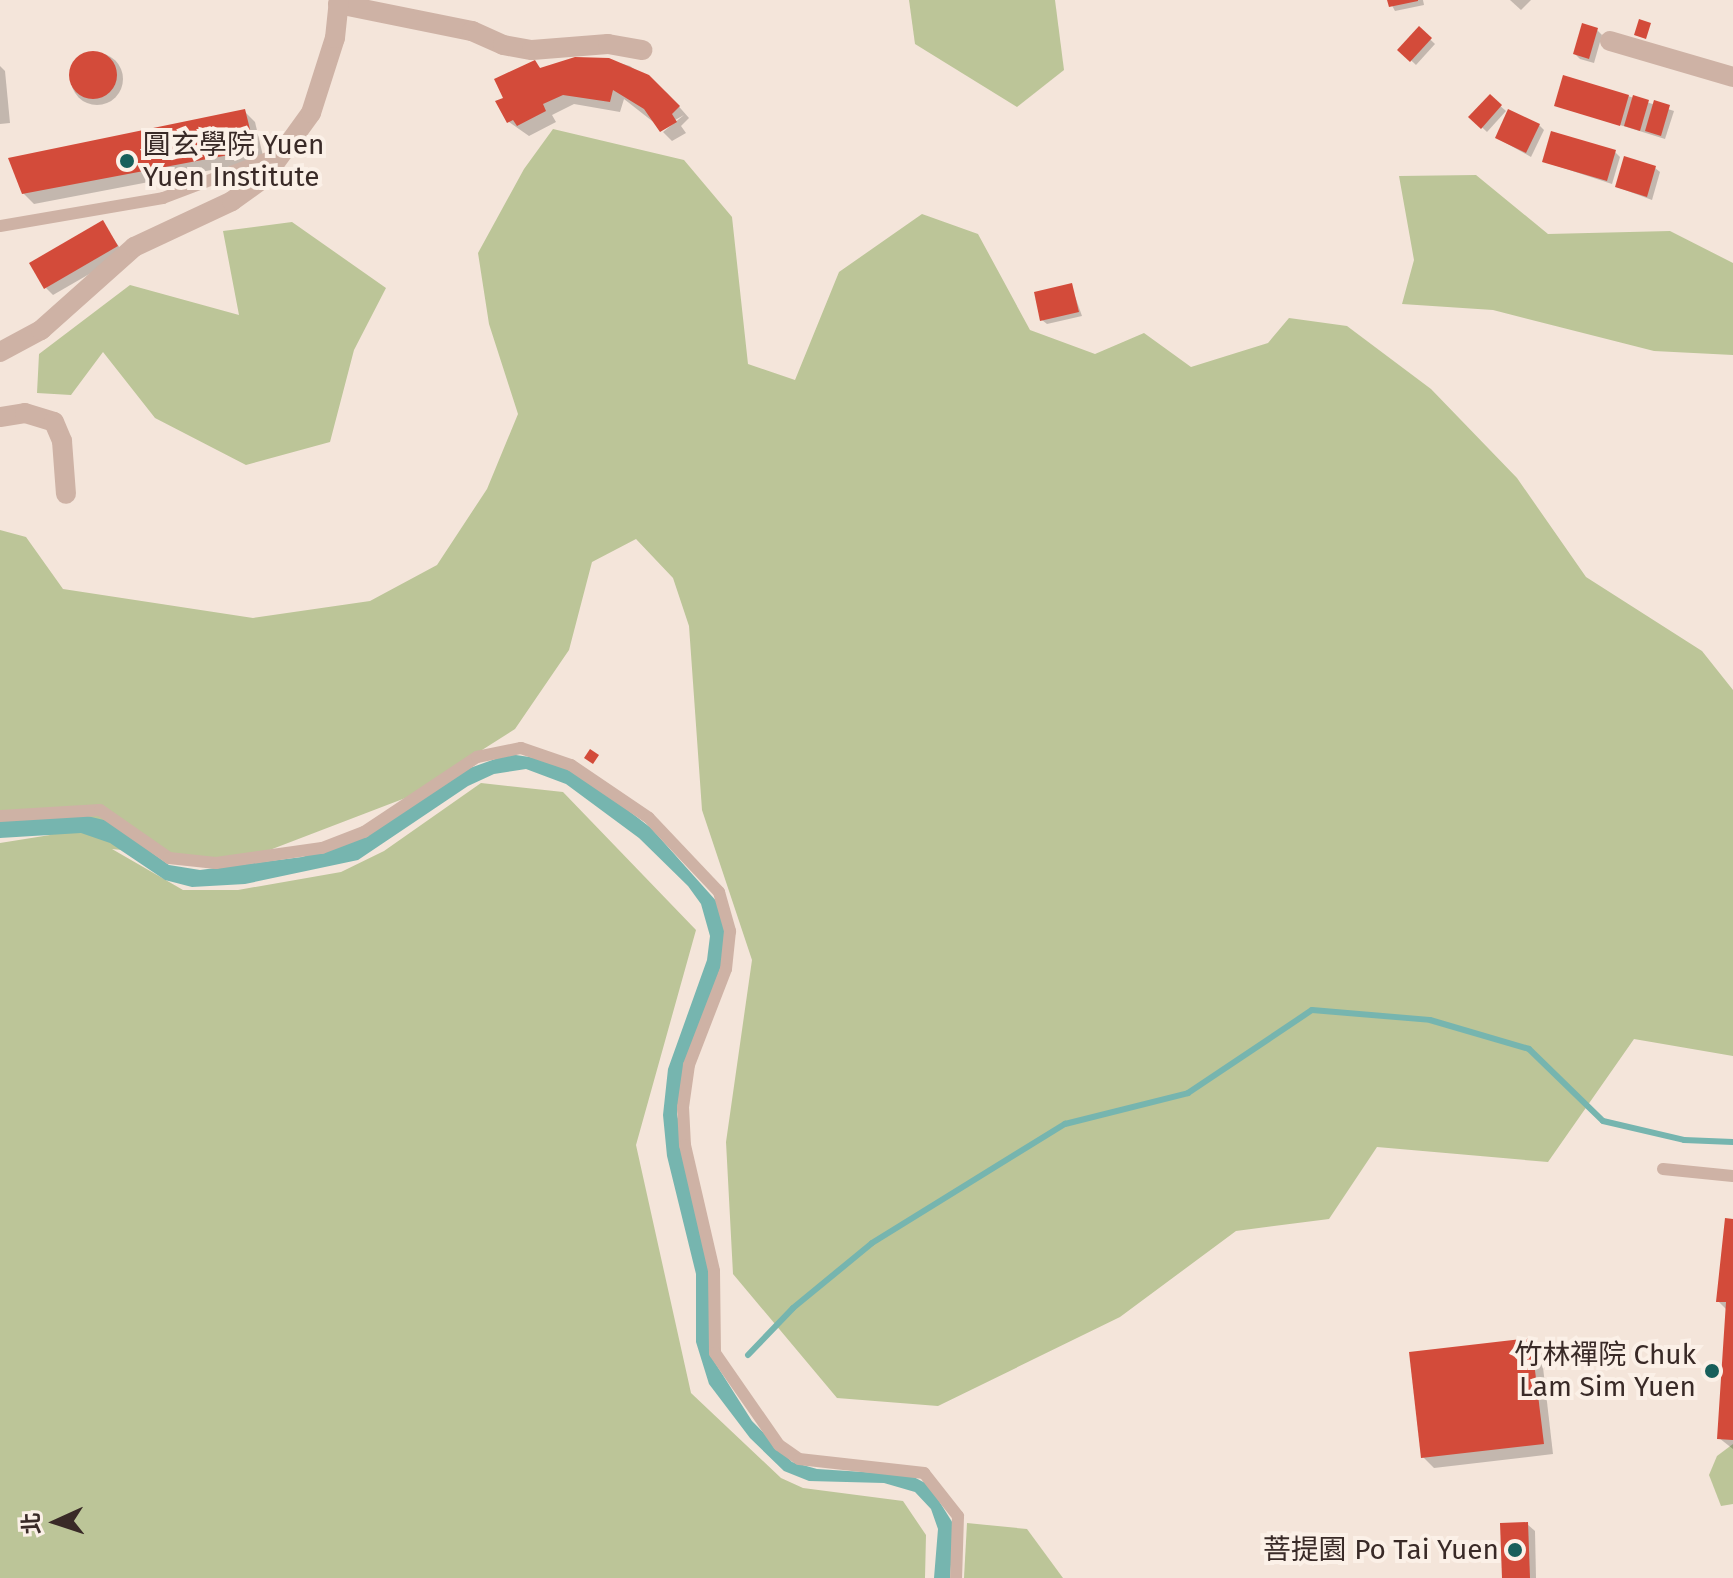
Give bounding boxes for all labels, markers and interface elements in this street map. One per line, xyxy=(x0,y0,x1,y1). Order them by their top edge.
place label: 圓玄學院 Yuen Yuen Institute xyxy=(143,128,324,194)
marker: 圓玄學院 Yuen Yuen Institute xyxy=(118,152,136,170)
place label: 竹林禪院 Chuk Lam Sim Yuen xyxy=(1514,1338,1696,1404)
marker: 竹林禪院 Chuk Lam Sim Yuen xyxy=(1703,1362,1721,1380)
north arrow xyxy=(16,1482,96,1562)
text: 北 xyxy=(17,1512,46,1535)
place label: 菩提園 Po Tai Yuen xyxy=(1263,1533,1499,1567)
marker: 菩提園 Po Tai Yuen xyxy=(1506,1541,1524,1559)

